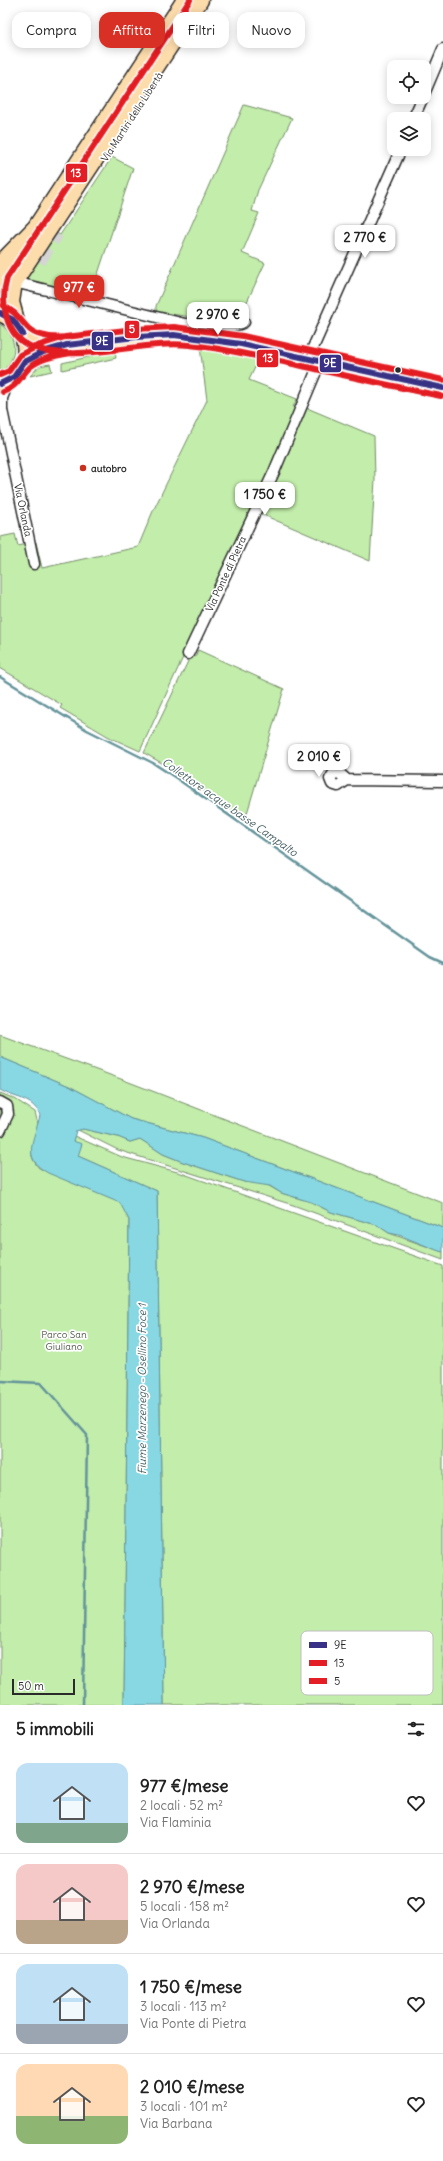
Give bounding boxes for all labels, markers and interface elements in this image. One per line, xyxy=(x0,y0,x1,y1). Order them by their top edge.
chip: Compra xyxy=(12,12,91,48)
chip: Affitta xyxy=(99,12,165,48)
chip: Filtri xyxy=(173,12,229,48)
chip: Nuovo xyxy=(237,12,305,48)
map controls xyxy=(387,60,431,156)
button: locate xyxy=(387,60,431,104)
street label: Via Martiri della Libertà xyxy=(98,69,166,164)
button: layers xyxy=(387,112,431,156)
line badge: 13 xyxy=(65,163,88,183)
text: 13 xyxy=(71,166,81,180)
pin: 2 770 € xyxy=(328,225,402,259)
text: 2 770 € xyxy=(344,229,386,246)
pin: 977 € xyxy=(51,275,107,309)
text: 977 € xyxy=(63,279,95,296)
pin: 2 970 € xyxy=(181,302,255,336)
text: 2 970 € xyxy=(196,306,240,323)
line badge: 5 xyxy=(124,320,140,339)
text: 5 xyxy=(129,322,135,336)
line badge: 9E xyxy=(91,331,114,351)
text: 9E xyxy=(96,334,109,348)
line badge: 13 xyxy=(256,349,279,368)
text: 13 xyxy=(263,351,273,365)
line badge: 9E xyxy=(319,354,342,373)
text: 9E xyxy=(324,356,337,370)
unlabelled marker xyxy=(393,365,403,375)
place label: autobro xyxy=(91,462,127,475)
marker: autobro xyxy=(78,463,88,473)
street label: Via Orlanda xyxy=(11,482,35,538)
pin: 1 750 € xyxy=(228,482,302,516)
text: 1 750 € xyxy=(244,486,286,503)
street label: Via Ponte di Pietra xyxy=(203,534,249,614)
pin: 2 010 € xyxy=(282,744,356,778)
text: 2 010 € xyxy=(297,748,341,765)
water label: Collettore acque basse Campalto xyxy=(160,755,301,860)
water label: Fiume Marzenego - Osellino Foce 1 xyxy=(135,1302,149,1474)
park label: Parco San Giuliano xyxy=(41,1328,87,1353)
legend xyxy=(301,1631,433,1695)
text: 9E xyxy=(334,1638,347,1652)
text: 13 xyxy=(334,1656,345,1670)
text: 5 xyxy=(334,1674,340,1688)
scale bar xyxy=(12,1677,75,1696)
text: 50 m xyxy=(18,1679,44,1693)
text: 5 immobili xyxy=(16,1718,94,1740)
icon: filters xyxy=(405,1718,427,1740)
text: 977 €/mese xyxy=(140,1775,228,1797)
icon: home xyxy=(48,1779,96,1827)
icon: heart xyxy=(405,1792,427,1814)
text: 2 locali · 52 m² xyxy=(140,1797,223,1814)
text: Via Flaminia xyxy=(140,1814,211,1831)
text: 2 970 €/mese xyxy=(140,1876,245,1898)
icon: home xyxy=(48,1880,96,1928)
icon: heart xyxy=(405,1893,427,1915)
text: 5 locali · 158 m² xyxy=(140,1898,229,1915)
text: Via Orlanda xyxy=(140,1915,210,1932)
text: 1 750 €/mese xyxy=(140,1976,242,1998)
icon: home xyxy=(48,1980,96,2028)
icon: heart xyxy=(405,1993,427,2015)
text: 3 locali · 113 m² xyxy=(140,1998,227,2015)
text: Via Ponte di Pietra xyxy=(140,2015,247,2032)
text: 2 010 €/mese xyxy=(140,2076,244,2098)
icon: home xyxy=(48,2080,96,2128)
icon: heart xyxy=(405,2093,427,2115)
text: 3 locali · 101 m² xyxy=(140,2098,228,2115)
text: Via Barbana xyxy=(140,2115,212,2132)

